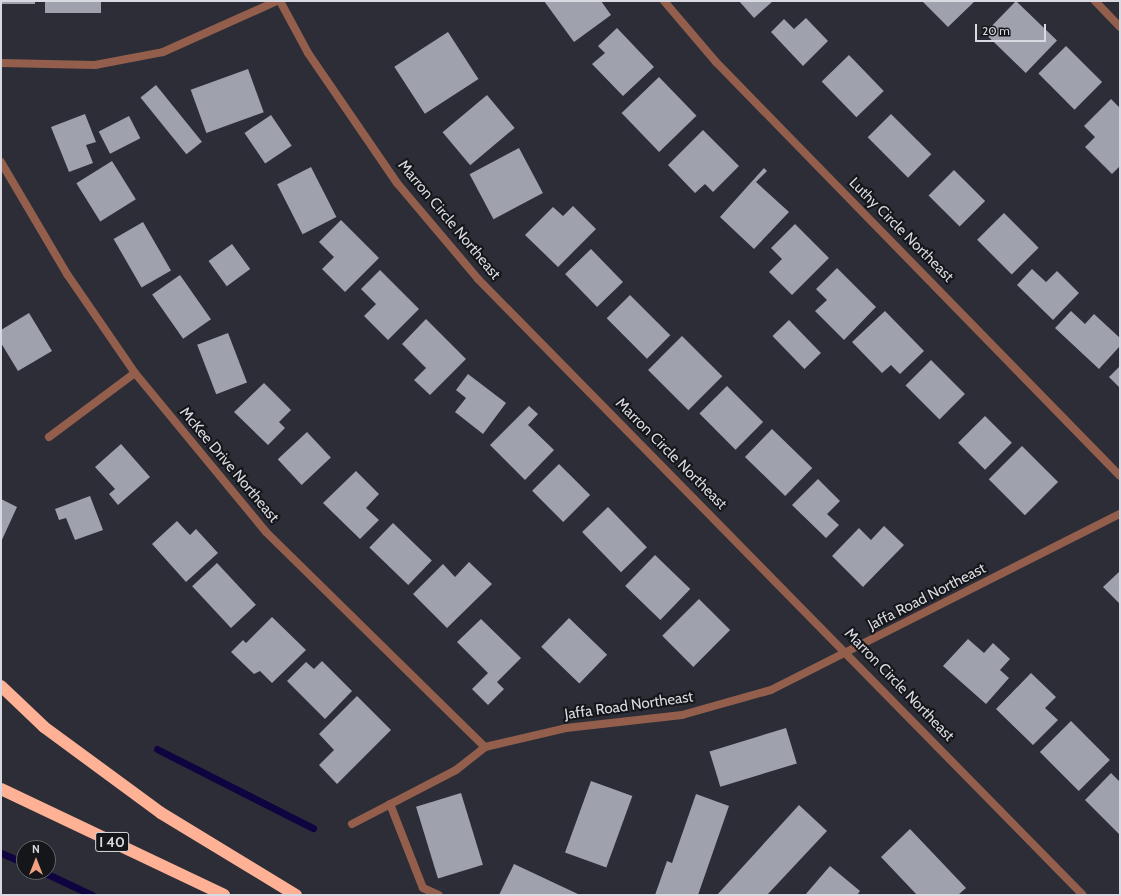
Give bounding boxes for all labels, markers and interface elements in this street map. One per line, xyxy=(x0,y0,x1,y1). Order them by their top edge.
scale bar xyxy=(977,16,1048,42)
text: 20 m xyxy=(982,23,1010,38)
street label: Marron Circle Northeast xyxy=(394,157,504,283)
street label: Luthy Circle Northeast xyxy=(845,174,957,286)
street label: Marron Circle Northeast xyxy=(612,395,730,513)
street label: McKee Drive Northeast xyxy=(175,404,283,526)
street label: Jaffa Road Northeast xyxy=(865,560,989,634)
street label: Marron Circle Northeast xyxy=(840,625,958,745)
street label: Jaffa Road Northeast xyxy=(563,688,695,724)
road number: I 40 xyxy=(95,830,129,854)
north arrow xyxy=(16,840,56,880)
text: N xyxy=(32,842,40,856)

